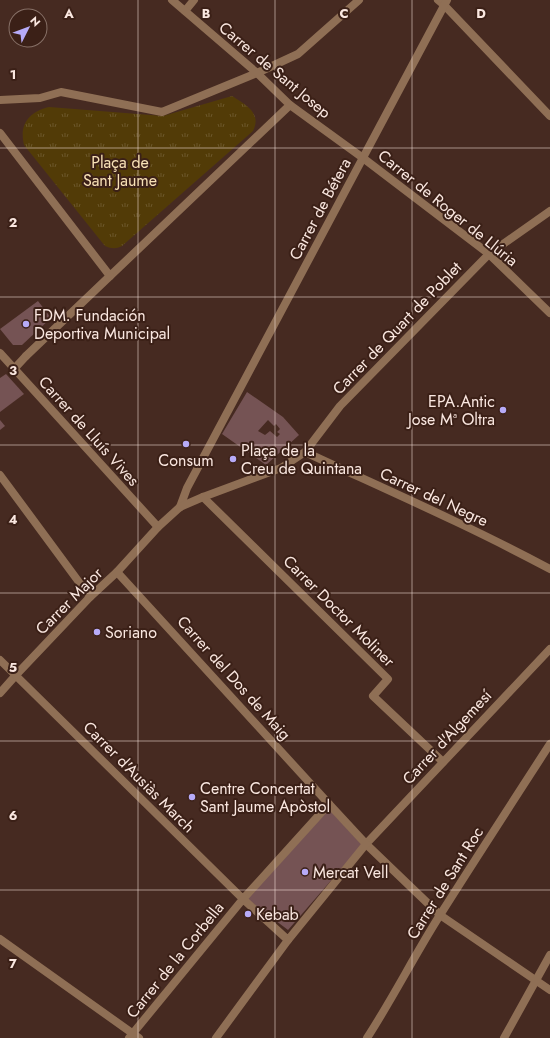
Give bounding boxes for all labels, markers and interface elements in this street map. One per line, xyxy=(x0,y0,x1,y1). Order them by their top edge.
text: A xyxy=(63,4,74,23)
text: B xyxy=(202,4,211,23)
text: C xyxy=(339,4,349,23)
text: D xyxy=(476,4,486,23)
north arrow xyxy=(8,8,48,48)
text: N xyxy=(27,13,44,30)
street label: Carrer de Sant Josep xyxy=(214,16,336,124)
text: 1 xyxy=(10,65,16,84)
street label: Carrer de Roger de Llúria xyxy=(373,144,523,272)
park label: Plaça de Sant Jaume xyxy=(83,151,157,192)
street label: Carrer de Bétera xyxy=(283,154,357,264)
text: 2 xyxy=(9,213,17,232)
street label: Carrer de Quart de Poblet xyxy=(327,256,467,400)
place label: FDM. Fundación Deportiva Municipal xyxy=(34,304,170,345)
marker: FDM. Fundación Deportiva Municipal xyxy=(21,319,31,329)
text: 3 xyxy=(9,361,17,380)
street label: Carrer de Lluís Vives xyxy=(33,371,145,491)
place label: EPA.Antic Jose Mª Oltra xyxy=(406,390,495,431)
marker: EPA.Antic Jose Mª Oltra xyxy=(498,405,508,415)
marker: Consum xyxy=(181,439,191,449)
place label: Plaça de la Creu de Quintana xyxy=(241,439,362,480)
place label: Consum xyxy=(158,449,214,472)
marker: Plaça de la Creu de Quintana xyxy=(228,454,238,464)
street label: Carrer del Negre xyxy=(376,462,492,532)
text: 4 xyxy=(8,510,18,529)
street label: Carrer Doctor Moliner xyxy=(278,550,400,672)
street label: Carrer Major xyxy=(30,562,108,640)
street label: Carrer del Dos de Maig xyxy=(172,611,296,745)
place label: Soriano xyxy=(105,621,157,644)
marker: Soriano xyxy=(92,627,102,637)
text: 5 xyxy=(9,658,17,677)
street label: Carrer d'Algemesí xyxy=(397,684,498,790)
street label: Carrer d'Ausiàs March xyxy=(78,716,200,838)
place label: Centre Concertat Sant Jaume Apòstol xyxy=(200,777,330,818)
marker: Centre Concertat Sant Jaume Apòstol xyxy=(187,792,197,802)
text: 6 xyxy=(9,806,18,825)
street label: Carrer de Sant Roc xyxy=(401,822,489,944)
place label: Mercat Vell xyxy=(313,861,388,884)
marker: Mercat Vell xyxy=(300,867,310,877)
street label: Carrer de la Corbella xyxy=(121,897,229,1023)
place label: Kebab xyxy=(256,903,299,926)
marker: Kebab xyxy=(243,909,253,919)
text: 7 xyxy=(9,954,17,973)

